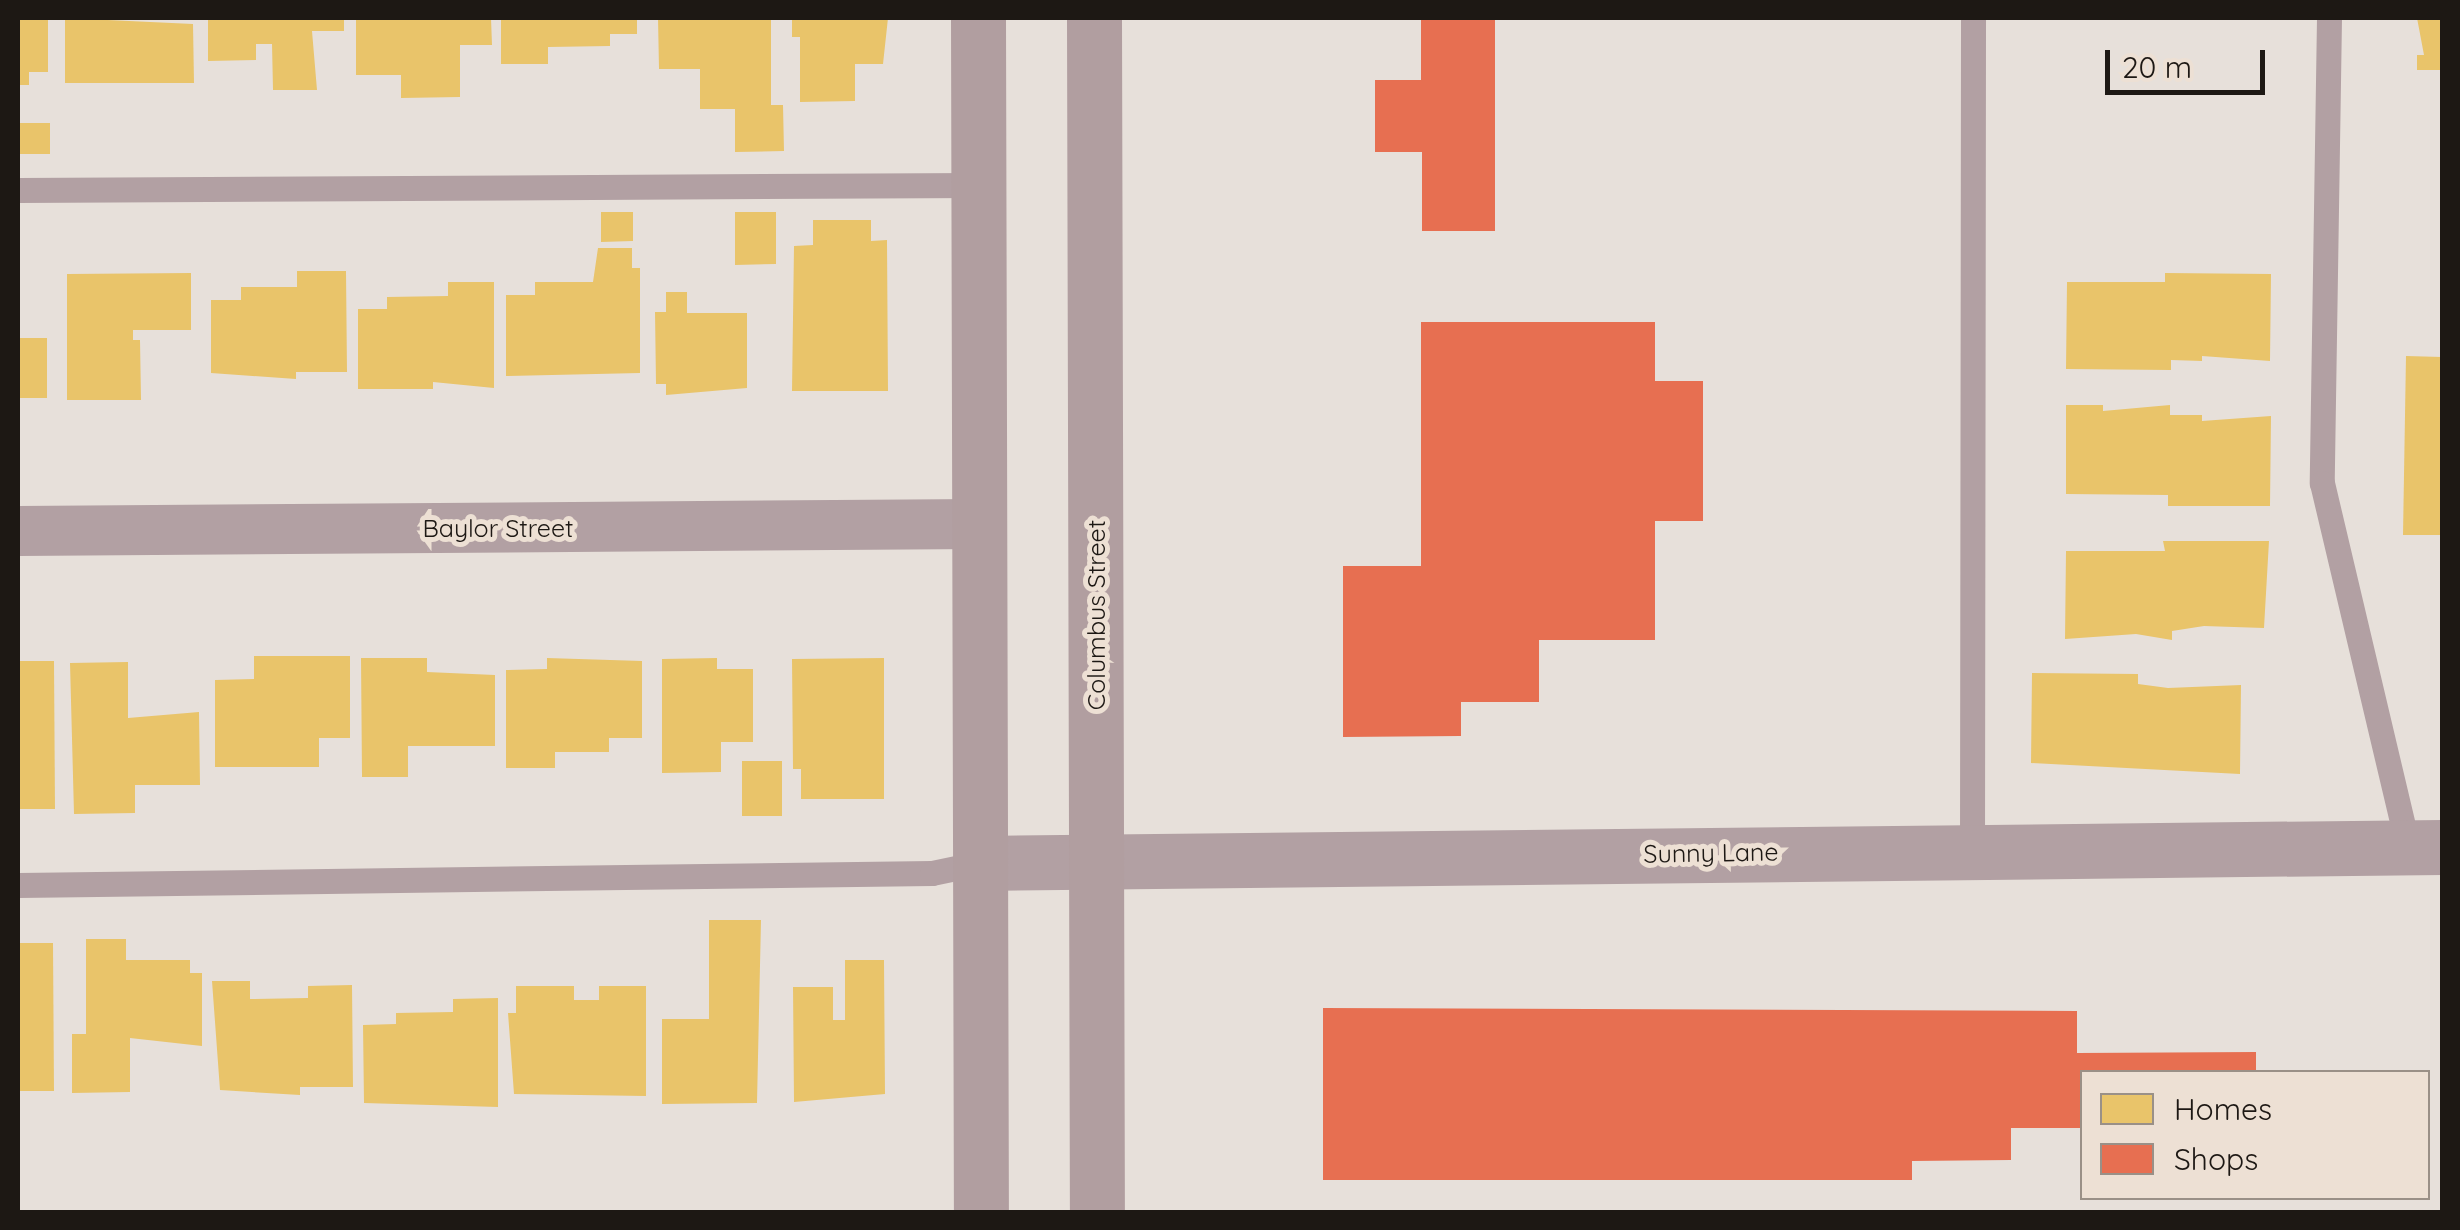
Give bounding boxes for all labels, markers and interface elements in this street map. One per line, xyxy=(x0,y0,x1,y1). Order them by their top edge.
scale bar xyxy=(2110,30,2270,92)
text: 20 m xyxy=(2122,48,2192,86)
street label: Baylor Street xyxy=(423,513,573,543)
street label: Columbus Street xyxy=(1081,520,1111,710)
street label: Sunny Lane xyxy=(1643,837,1779,869)
legend xyxy=(2080,1070,2430,1200)
text: Homes xyxy=(2174,1090,2272,1128)
text: Shops xyxy=(2174,1140,2258,1178)

